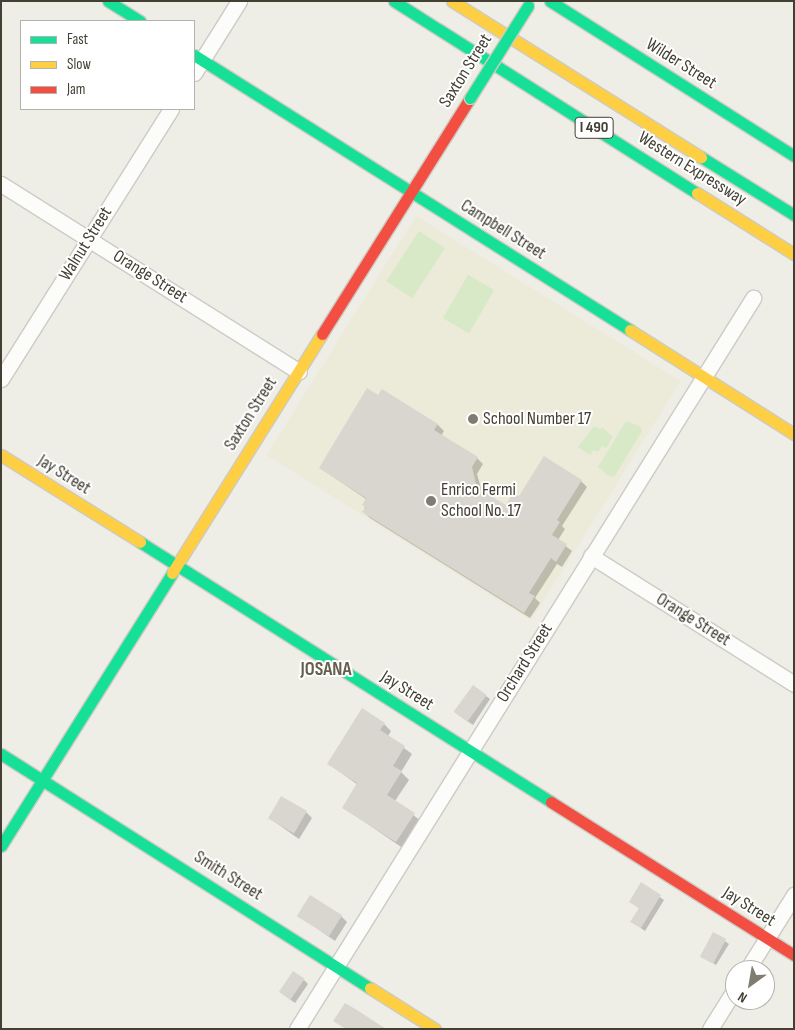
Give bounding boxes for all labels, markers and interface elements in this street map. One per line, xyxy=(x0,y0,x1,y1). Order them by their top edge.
legend xyxy=(20,20,195,110)
text: Fast xyxy=(67,30,88,49)
street label: Saxton Street xyxy=(435,30,497,112)
street label: Wilder Street xyxy=(642,34,720,94)
text: Slow xyxy=(67,55,91,74)
text: Jam xyxy=(67,80,85,99)
road number: I 490 xyxy=(574,115,614,142)
street label: Western Expressway xyxy=(634,127,750,211)
street label: Campbell Street xyxy=(456,195,550,265)
street label: Walnut Street xyxy=(55,203,117,285)
street label: Orange Street xyxy=(109,246,191,308)
street label: Saxton Street xyxy=(220,373,282,455)
place label: School Number 17 xyxy=(483,408,591,430)
marker: School Number 17 xyxy=(467,413,479,425)
street label: Jay Street xyxy=(34,450,94,500)
place label: Enrico Fermi School No. 17 xyxy=(441,480,521,522)
marker: Enrico Fermi School No. 17 xyxy=(425,495,437,507)
street label: Orange Street xyxy=(652,589,734,651)
street label: Orchard Street xyxy=(492,620,558,706)
district label: JOSANA xyxy=(301,659,351,681)
street label: Jay Street xyxy=(377,666,437,716)
street label: Smith Street xyxy=(190,847,266,905)
street label: Jay Street xyxy=(719,882,779,932)
north arrow xyxy=(725,960,775,1010)
text: N xyxy=(735,988,750,1006)

